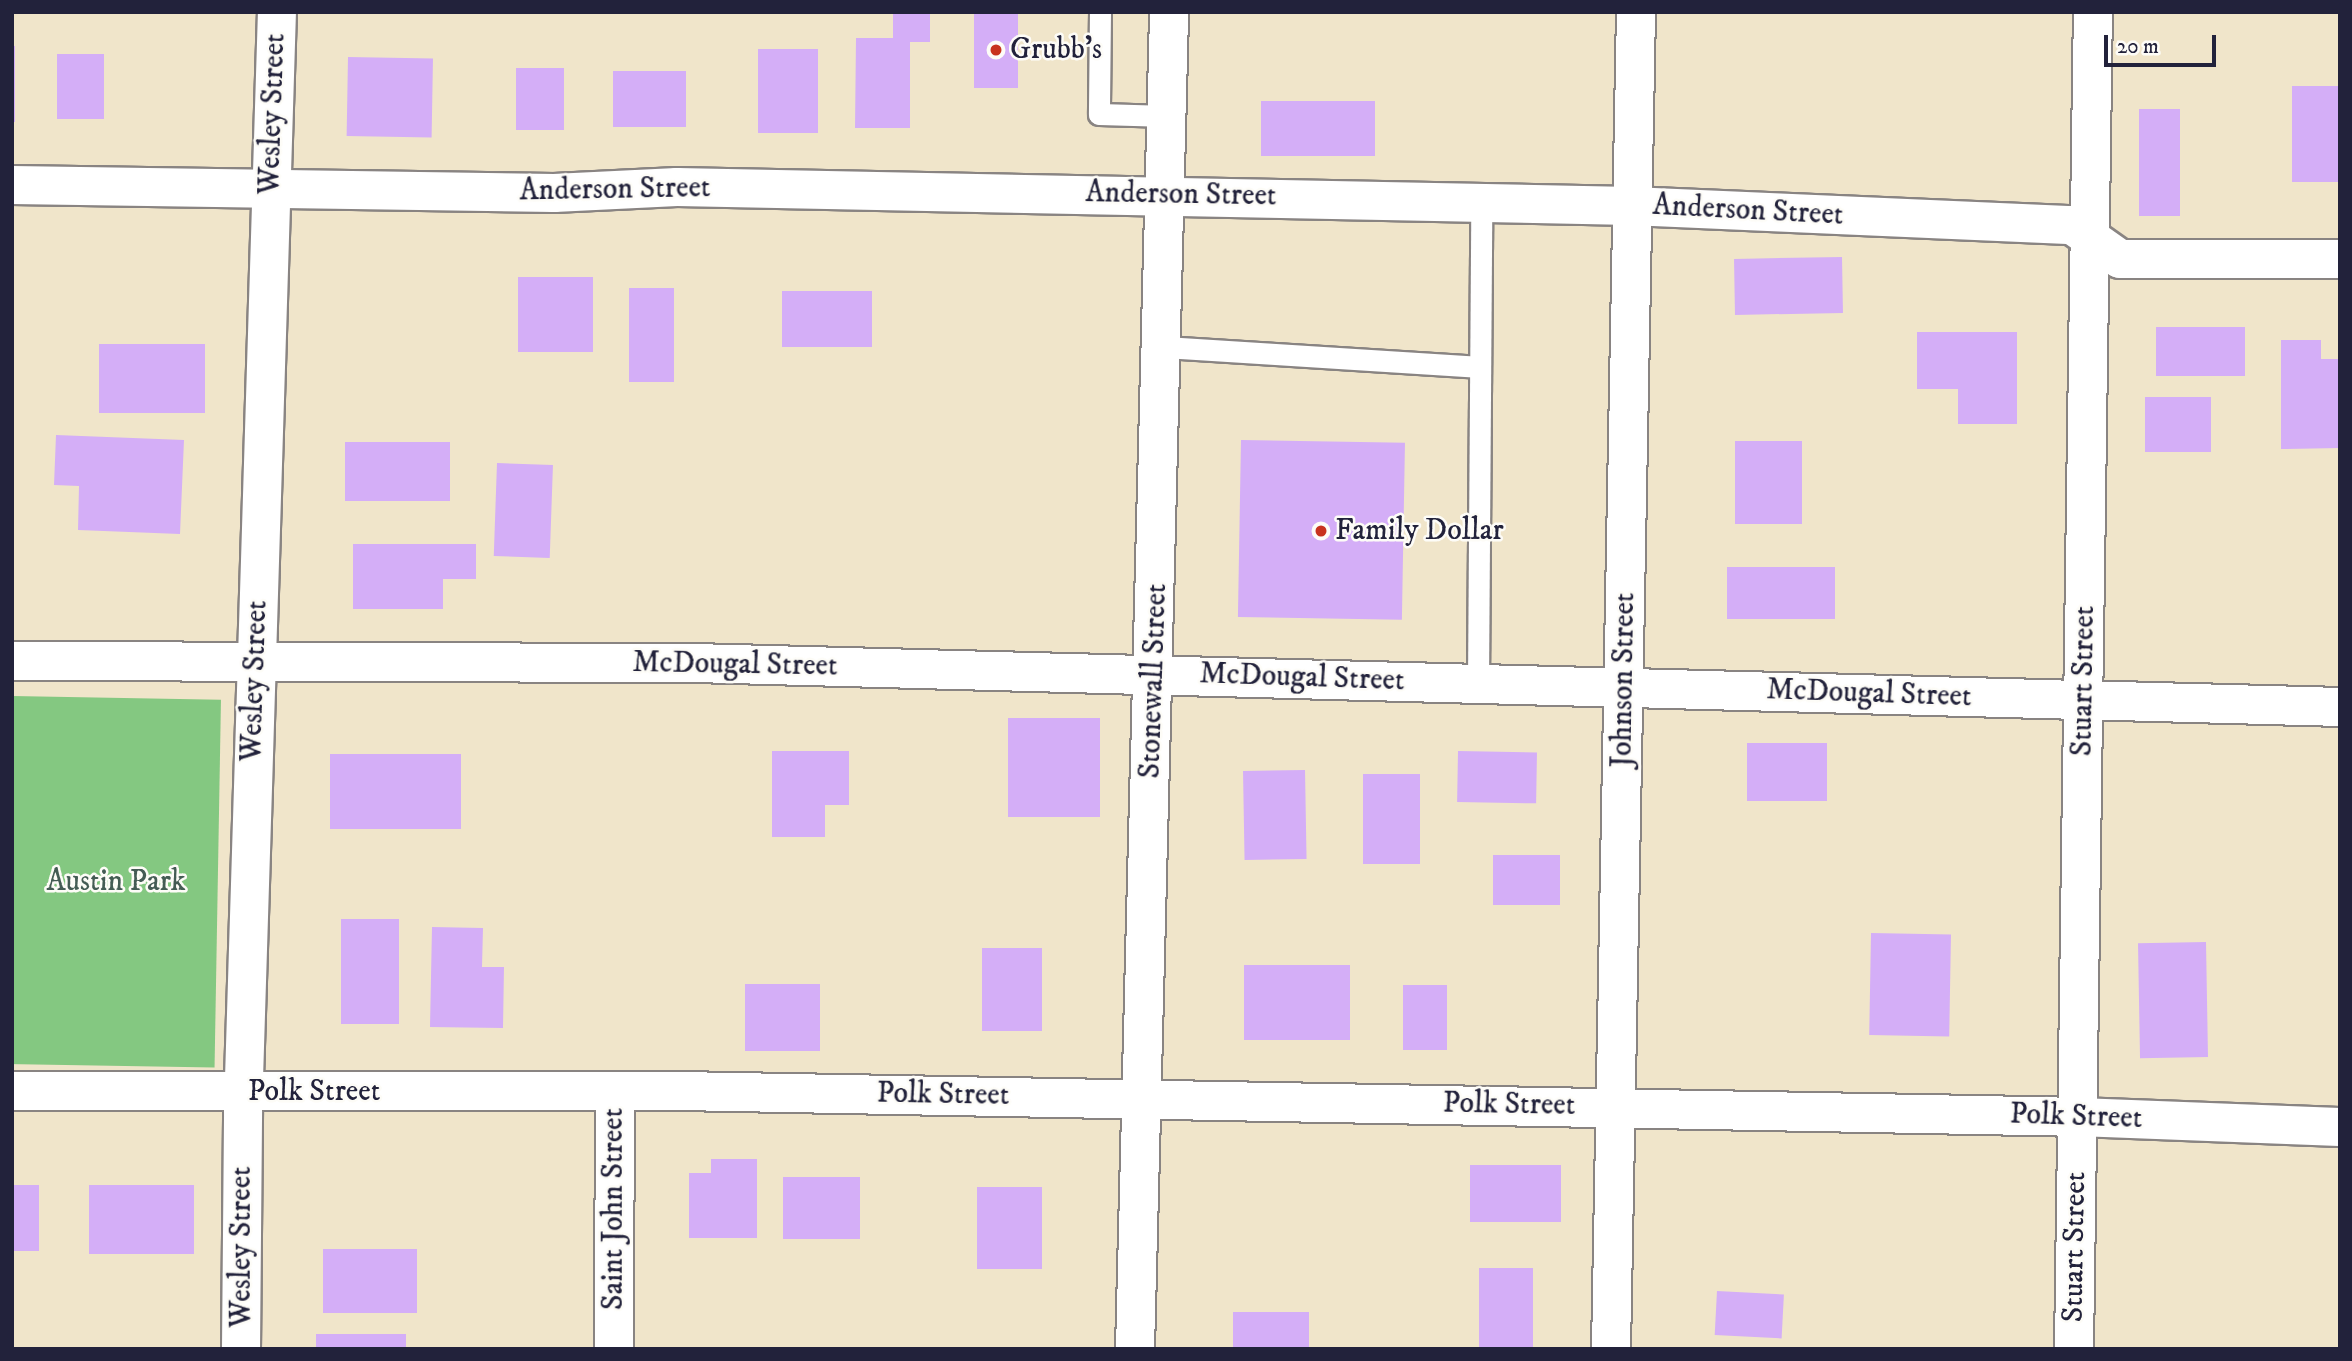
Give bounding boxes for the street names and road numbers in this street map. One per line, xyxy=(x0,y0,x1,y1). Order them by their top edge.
street label: Wesley Street xyxy=(252,33,294,195)
street label: Anderson Street xyxy=(519,170,711,210)
street label: Anderson Street xyxy=(1085,175,1277,215)
street label: Anderson Street xyxy=(1652,188,1844,234)
street label: Stonewall Street xyxy=(1133,583,1175,779)
street label: Johnson Street xyxy=(1604,592,1644,768)
street label: Wesley Street xyxy=(234,600,276,762)
street label: Stuart Street xyxy=(2065,605,2103,757)
street label: McDougal Street xyxy=(632,645,838,685)
street label: McDougal Street xyxy=(1199,656,1405,700)
street label: McDougal Street xyxy=(1766,672,1972,716)
street label: Polk Street xyxy=(248,1074,380,1110)
street label: Polk Street xyxy=(876,1076,1010,1114)
street label: Polk Street xyxy=(1442,1086,1576,1124)
street label: Polk Street xyxy=(2009,1097,2143,1137)
street label: Saint John Street xyxy=(596,1108,632,1310)
street label: Wesley Street xyxy=(224,1166,260,1328)
street label: Stuart Street xyxy=(2056,1171,2094,1323)

